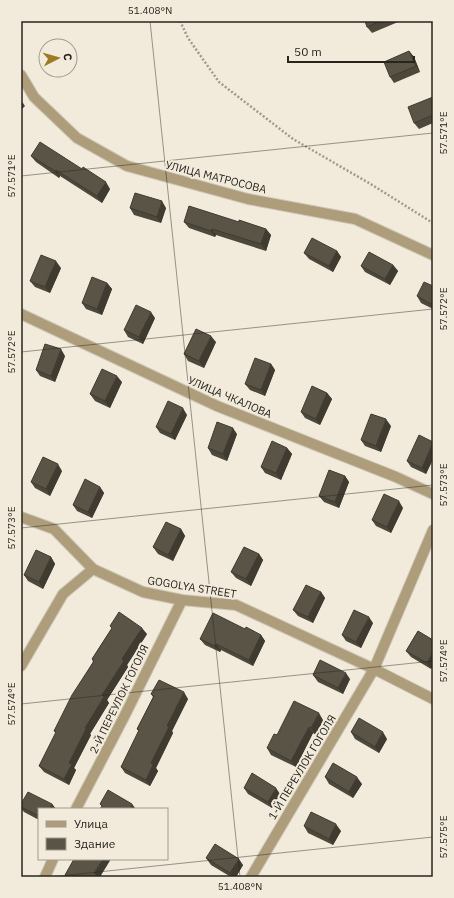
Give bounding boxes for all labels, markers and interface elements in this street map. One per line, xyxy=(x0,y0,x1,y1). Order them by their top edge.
text: 51.408°N xyxy=(128,4,172,17)
north arrow xyxy=(38,38,78,78)
scale bar xyxy=(288,38,414,64)
text: 50 m xyxy=(294,44,322,59)
text: С xyxy=(61,53,75,61)
text: 57.571°E xyxy=(437,111,450,155)
text: 57.571°E xyxy=(5,154,18,198)
street label: УЛИЦА МАТРОСОВА xyxy=(164,158,268,196)
text: 57.572°E xyxy=(437,287,450,331)
text: 57.572°E xyxy=(5,330,18,374)
street label: УЛИЦА ЧКАЛОВА xyxy=(186,373,274,421)
text: 57.573°E xyxy=(437,463,450,507)
text: 57.573°E xyxy=(5,506,18,550)
street label: GOGOLYA STREET xyxy=(147,573,238,601)
text: 57.574°E xyxy=(437,639,450,683)
street label: 2-Й ПЕРЕУЛОК ГОГОЛЯ xyxy=(86,642,152,756)
text: 57.574°E xyxy=(5,682,18,726)
street label: 1-Й ПЕРЕУЛОК ГОГОЛЯ xyxy=(265,712,339,822)
legend xyxy=(38,808,168,860)
text: 57.575°E xyxy=(437,815,450,859)
text: Улица xyxy=(74,816,108,831)
text: Здание xyxy=(74,836,116,851)
text: 51.408°N xyxy=(218,880,262,893)

